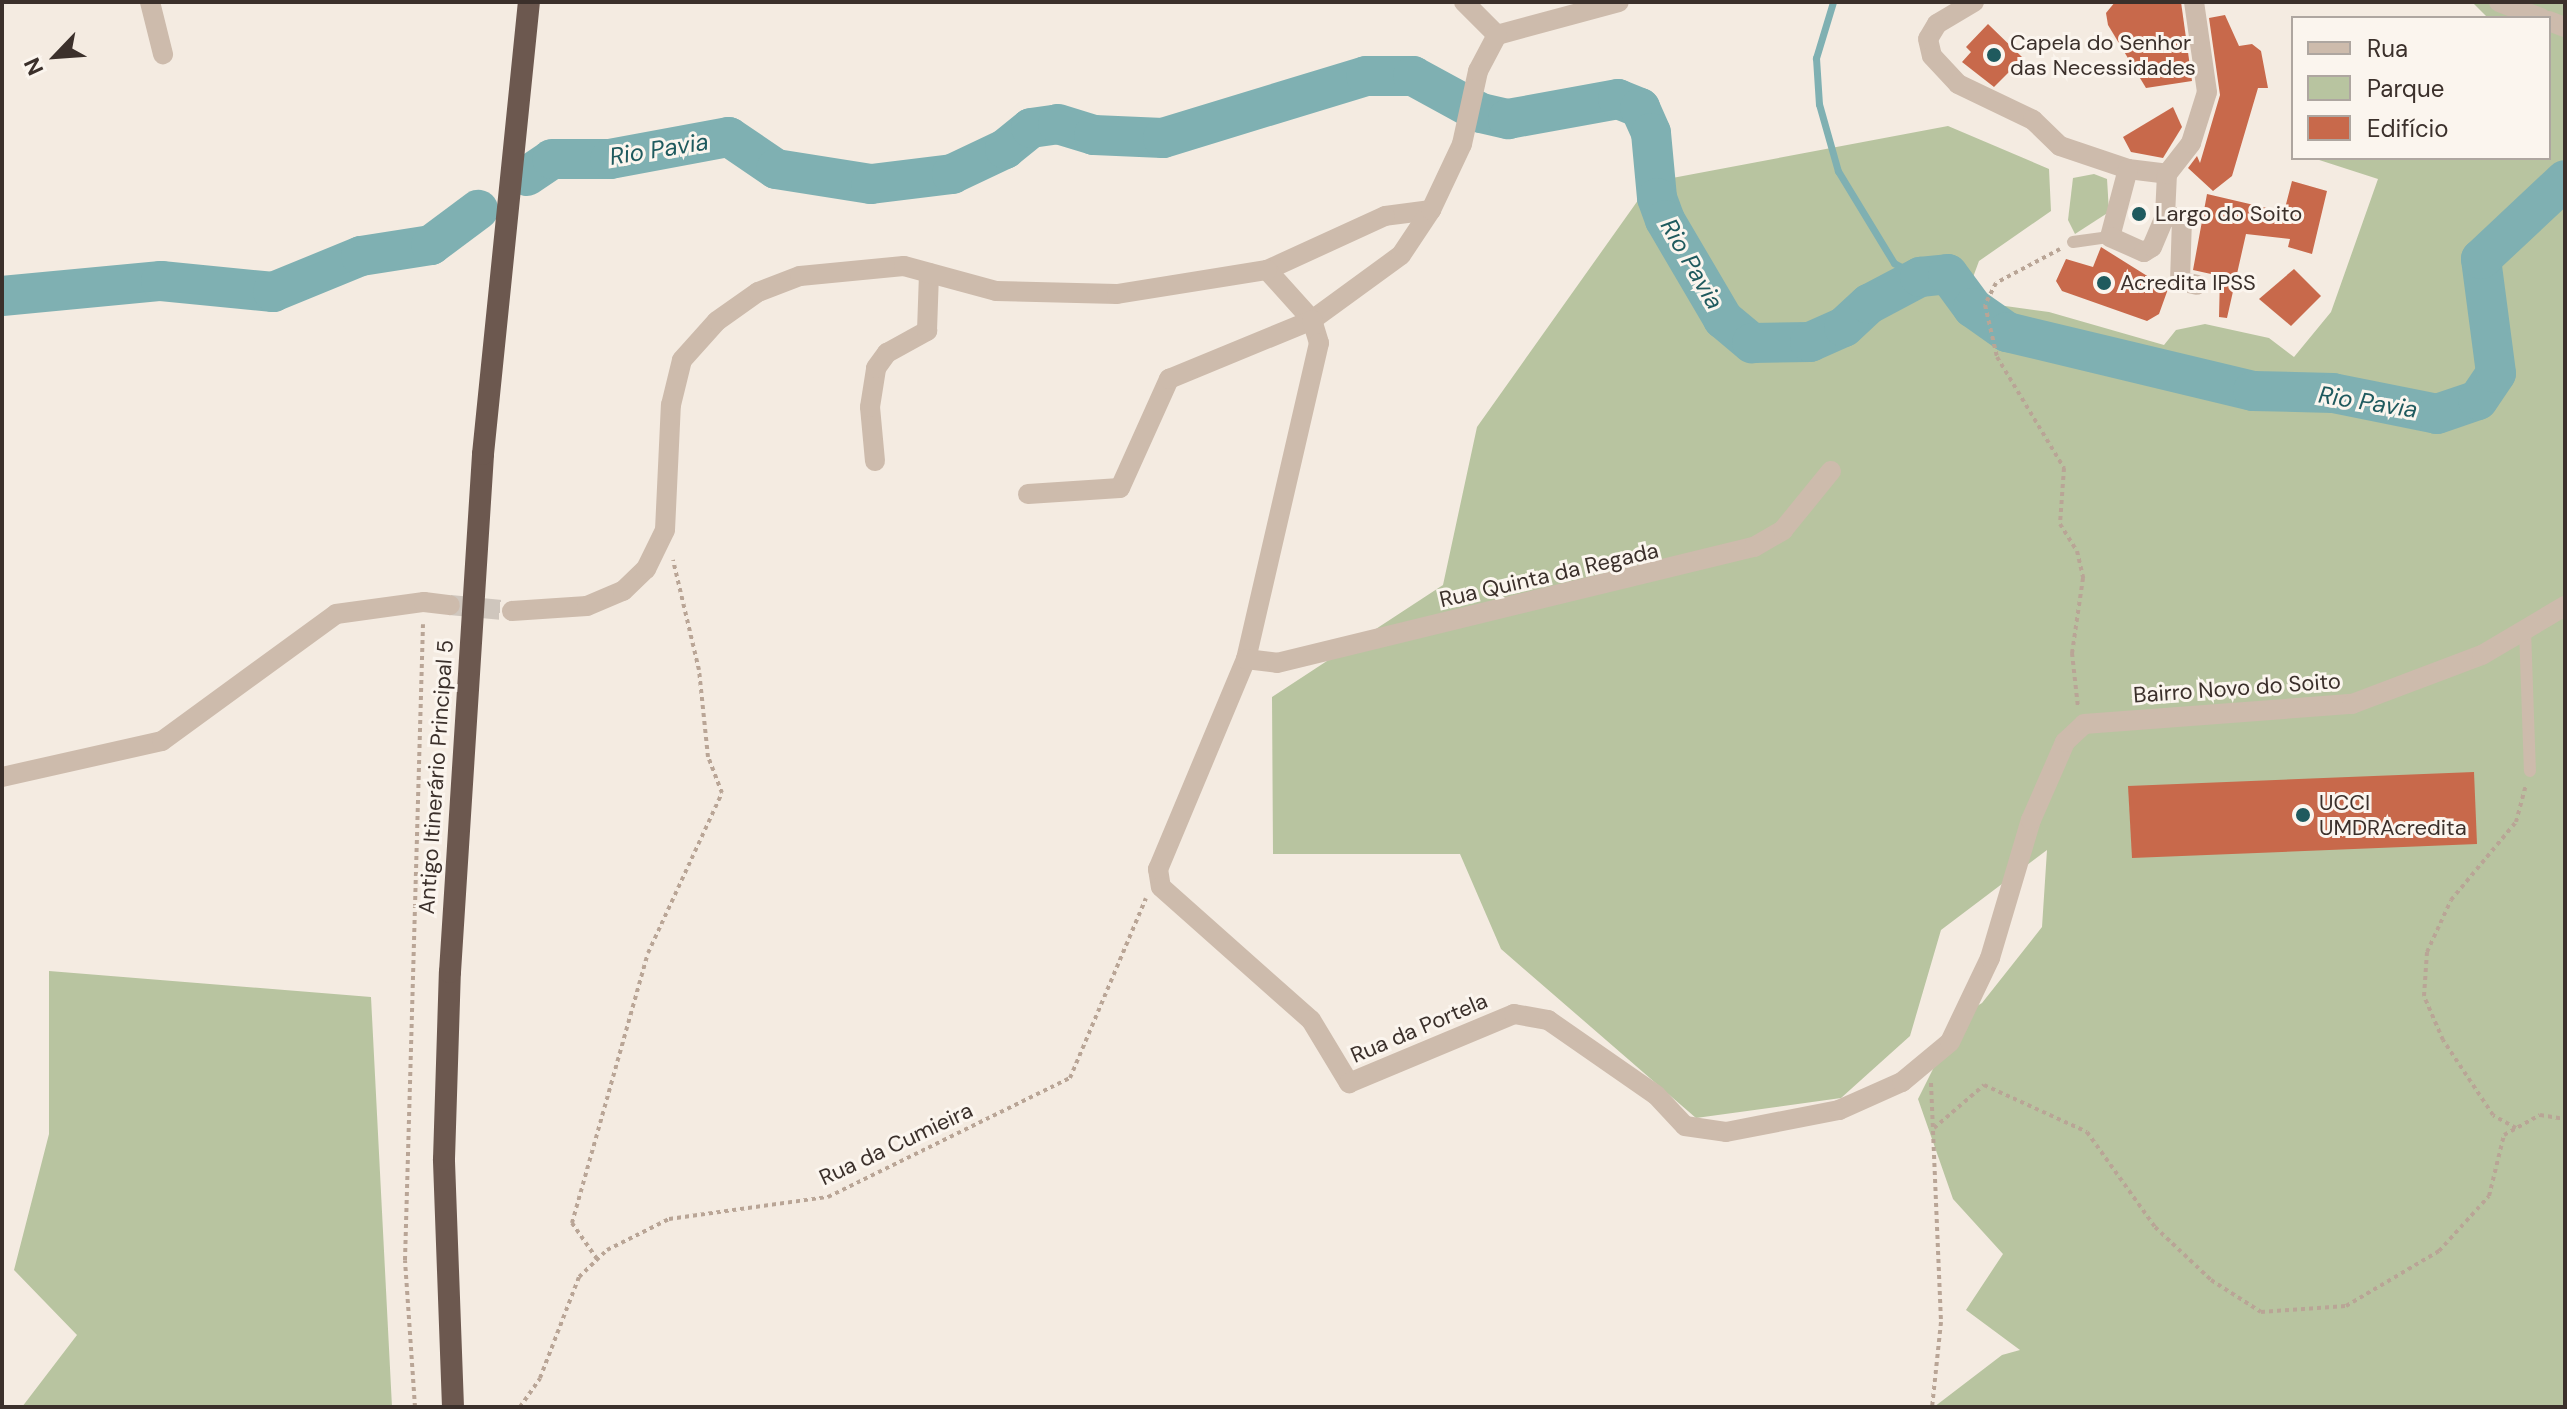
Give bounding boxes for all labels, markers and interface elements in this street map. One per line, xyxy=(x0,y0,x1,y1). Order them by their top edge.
north arrow xyxy=(16,16,96,96)
legend xyxy=(2291,16,2551,160)
place label: Capela do Senhor das Necessidades xyxy=(2010,29,2196,80)
text: Rua xyxy=(2367,33,2408,64)
marker: Capela do Senhor das Necessidades xyxy=(1985,46,2003,64)
text: N xyxy=(17,53,50,80)
text: Parque xyxy=(2367,73,2444,104)
text: Edifício xyxy=(2367,113,2449,144)
water label: Rio Pavia xyxy=(607,127,711,171)
place label: Largo do Soito xyxy=(2155,201,2302,227)
marker: Largo do Soito xyxy=(2130,205,2148,223)
water label: Rio Pavia xyxy=(1655,214,1729,314)
place label: Acredita IPSS xyxy=(2120,270,2256,296)
marker: Acredita IPSS xyxy=(2095,274,2113,292)
water label: Rio Pavia xyxy=(2316,380,2420,424)
street label: Rua Quinta da Regada xyxy=(1437,537,1661,613)
street label: Antigo Itinerário Principal 5 xyxy=(413,639,459,915)
street label: Bairro Novo do Soito xyxy=(2132,668,2342,708)
place label: UCCI UMDRAcredita xyxy=(2319,789,2467,840)
marker: UCCI UMDRAcredita xyxy=(2294,806,2312,824)
street label: Rua da Portela xyxy=(1347,987,1491,1069)
street label: Rua da Cumieira xyxy=(815,1097,977,1191)

